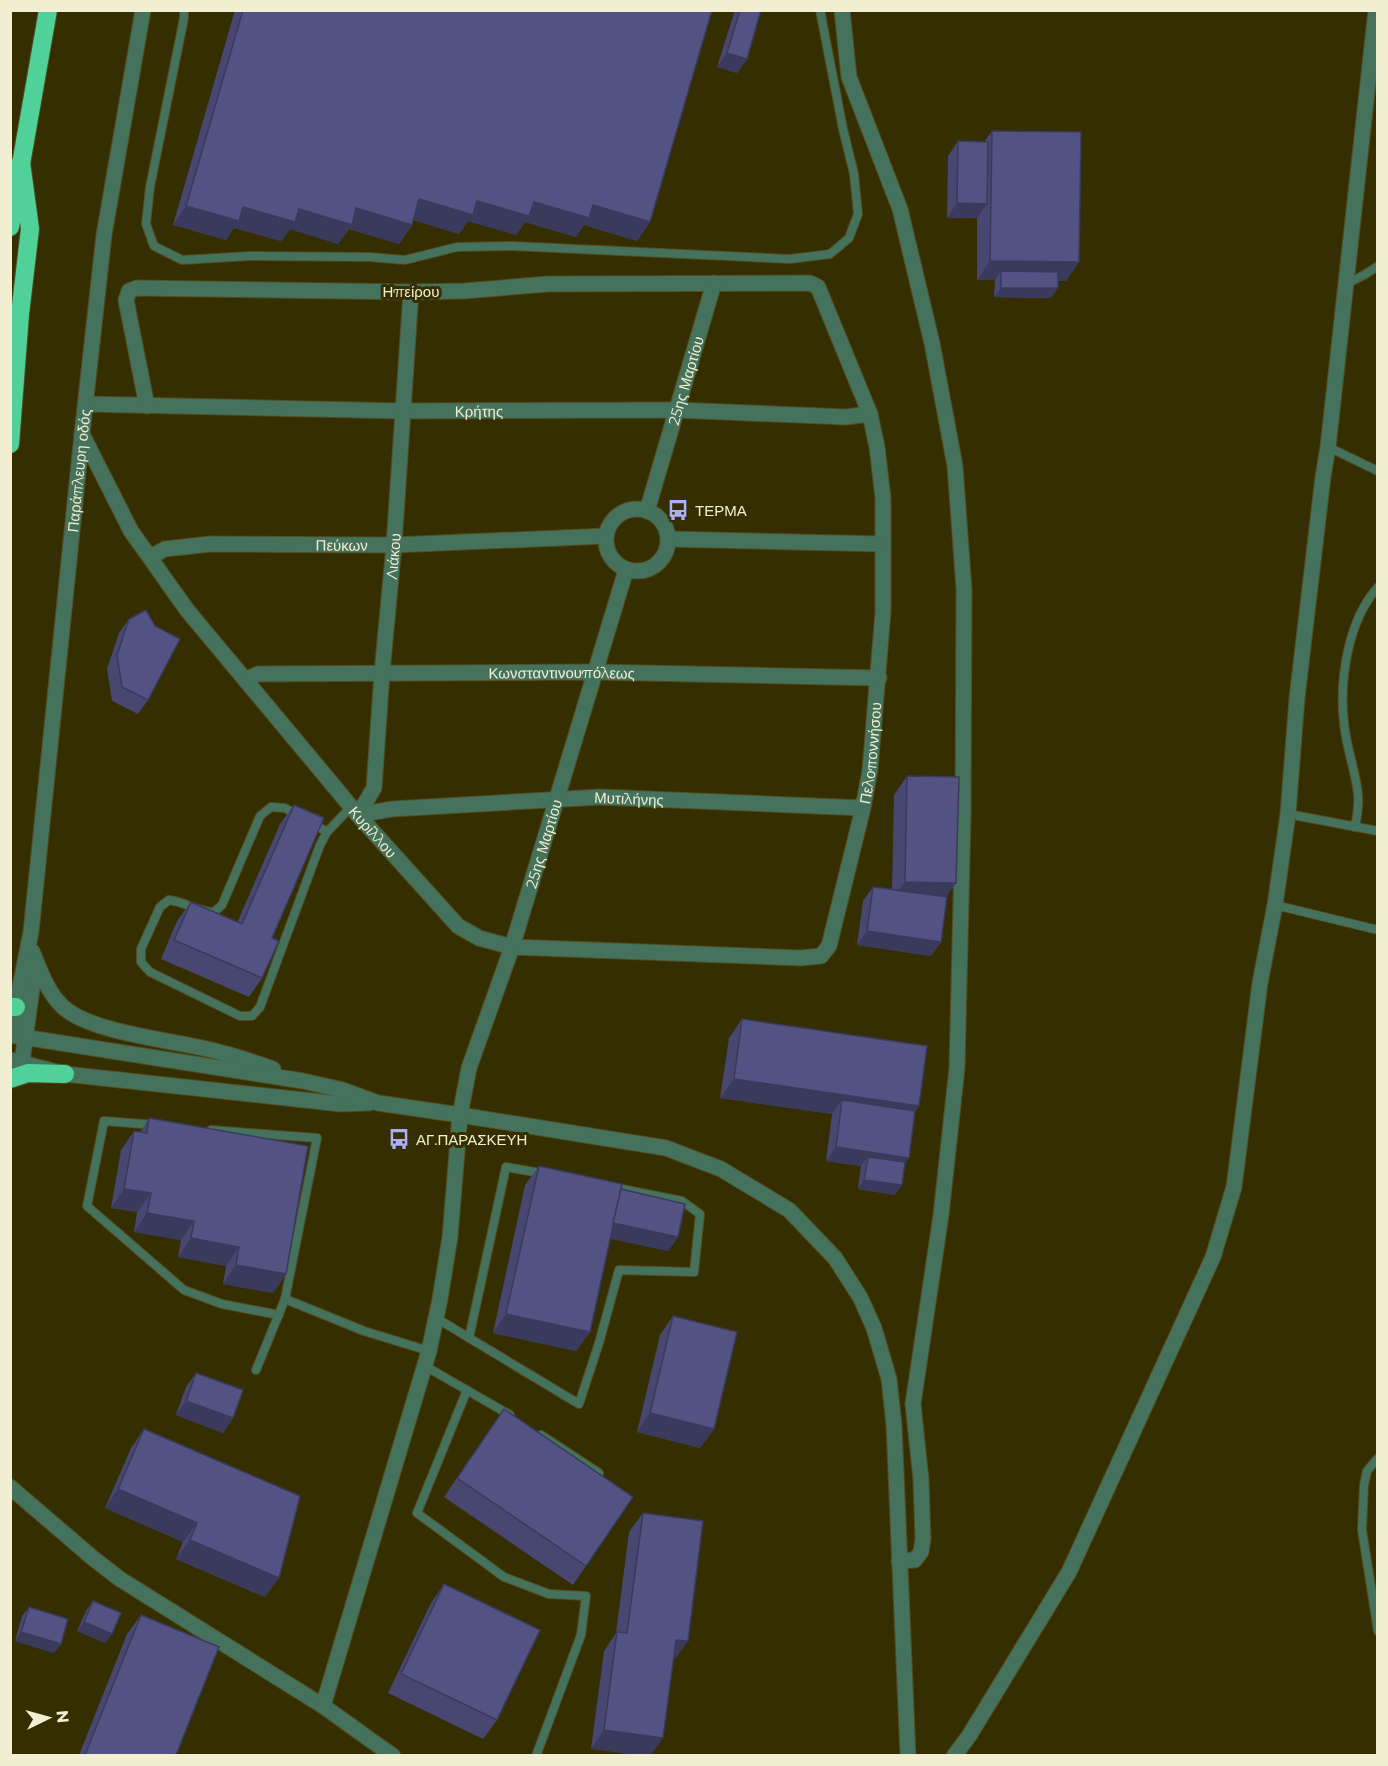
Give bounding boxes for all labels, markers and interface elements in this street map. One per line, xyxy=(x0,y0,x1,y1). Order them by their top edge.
street label: Ηπείρου xyxy=(383,282,439,301)
street label: 25ης Μαρτίου xyxy=(663,334,707,427)
street label: Κρήτης xyxy=(455,401,503,420)
street label: Παράπλευρη οδός xyxy=(63,408,94,533)
bus stop icon: ΤΕΡΜΑ xyxy=(666,498,690,522)
place label: ΤΕΡΜΑ xyxy=(695,501,747,520)
street label: Λιάκου xyxy=(381,532,404,580)
street label: Πεύκων xyxy=(316,535,368,554)
street label: Κωνσταντινουπόλεως xyxy=(488,662,635,682)
street label: Πελοποννήσου xyxy=(854,701,885,805)
street label: Μυτιλήνης xyxy=(594,787,664,809)
street label: 25ης Μαρτίου xyxy=(521,797,566,890)
street label: Κυρίλλου xyxy=(345,802,401,861)
bus stop icon: ΑΓ.ΠΑΡΑΣΚΕΥΗ xyxy=(387,1127,411,1151)
place label: ΑΓ.ΠΑΡΑΣΚΕΥΗ xyxy=(416,1130,527,1149)
north arrow xyxy=(18,1688,78,1748)
text: N xyxy=(52,1709,72,1724)

